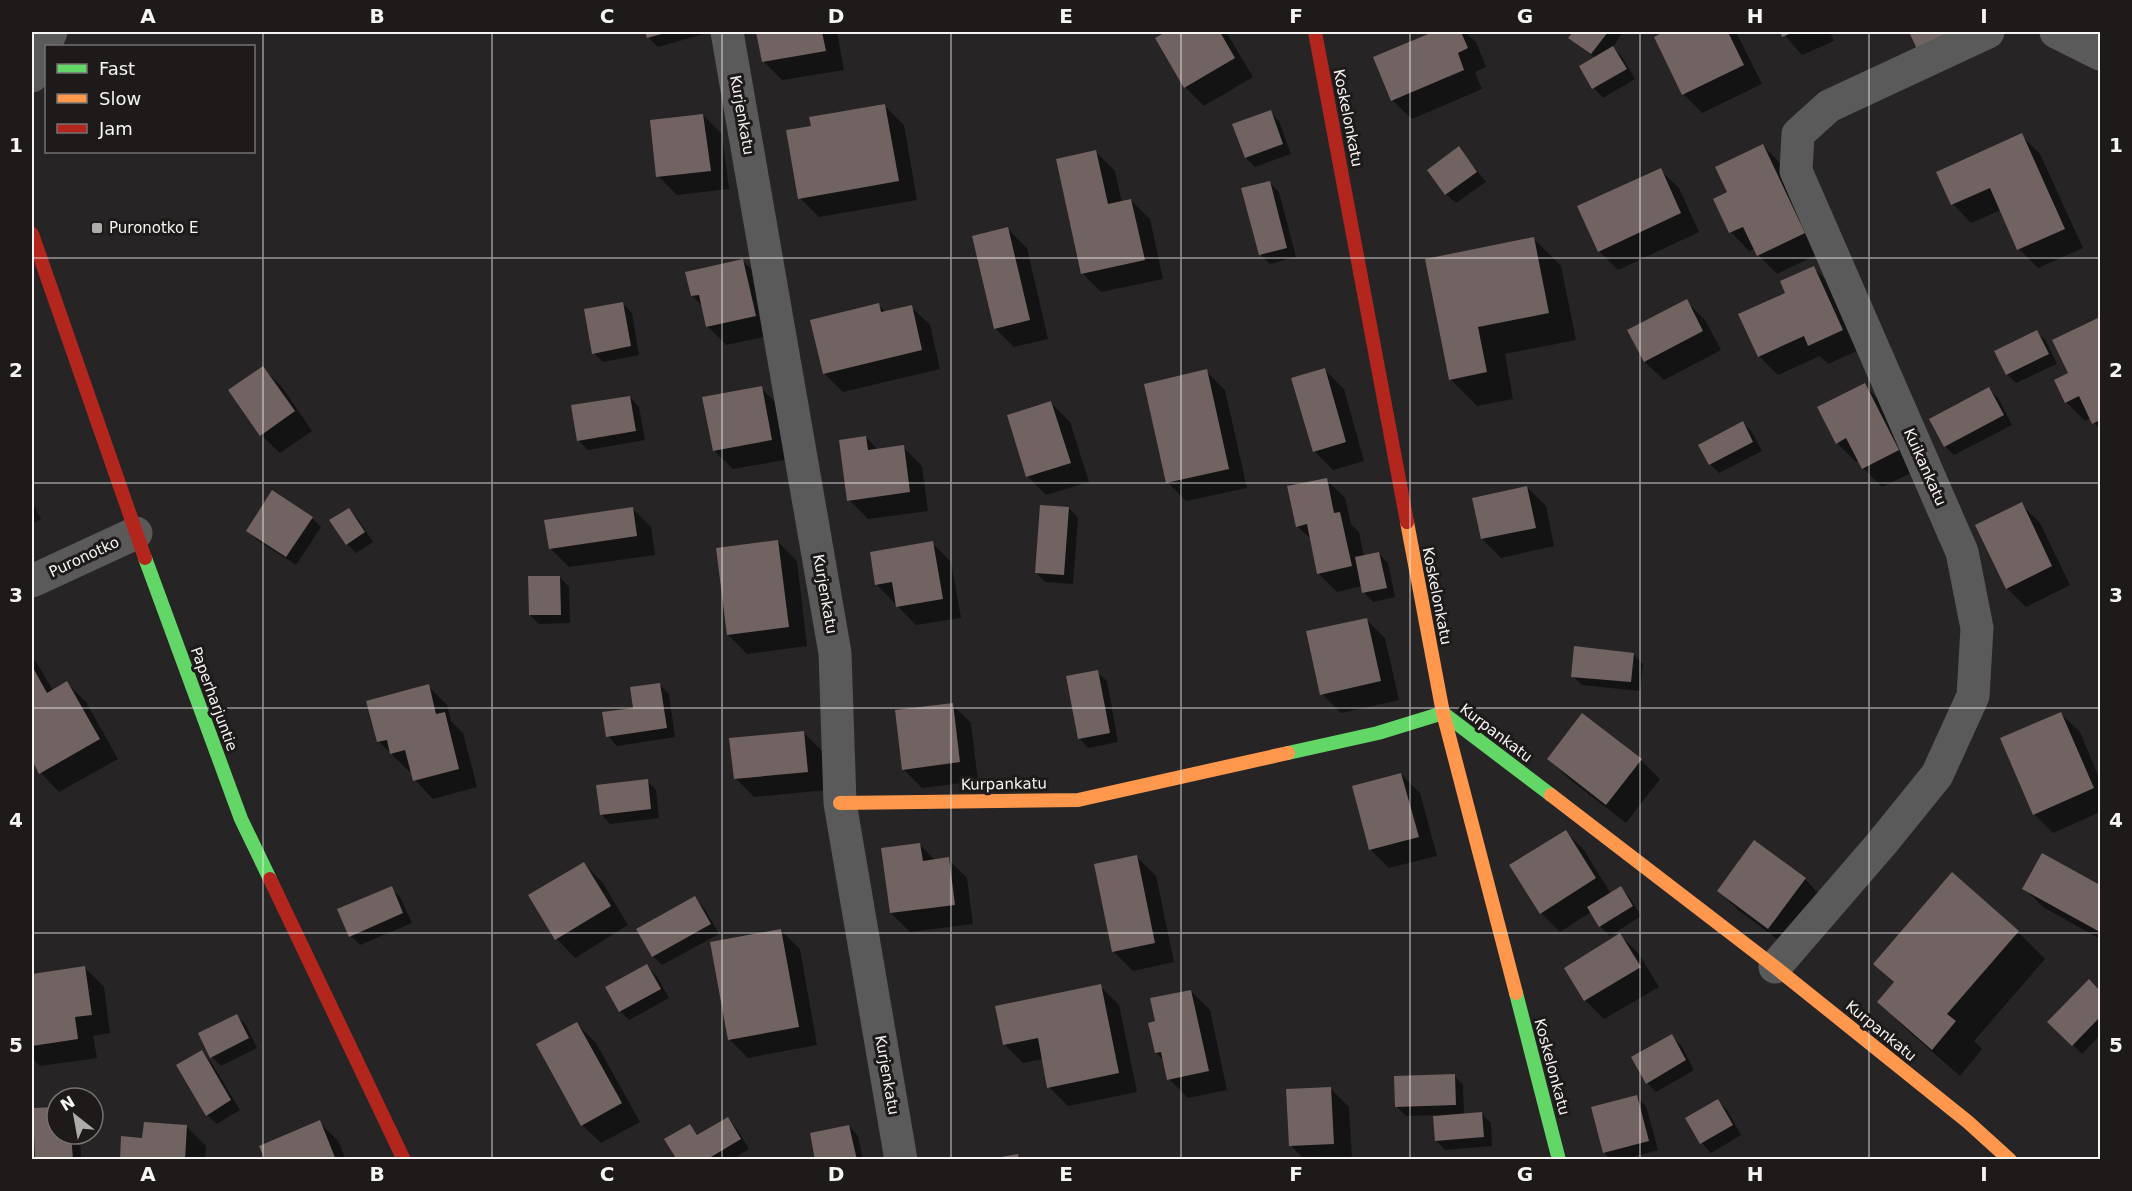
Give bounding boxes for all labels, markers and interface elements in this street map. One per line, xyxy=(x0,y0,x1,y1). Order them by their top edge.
text: A xyxy=(140,4,156,28)
text: B xyxy=(369,4,385,28)
text: C xyxy=(600,4,614,28)
text: D xyxy=(828,4,844,28)
text: E xyxy=(1059,4,1073,28)
text: F xyxy=(1289,4,1303,28)
text: G xyxy=(1517,4,1533,28)
text: H xyxy=(1747,4,1763,28)
text: I xyxy=(1980,4,1988,28)
legend xyxy=(45,45,255,153)
text: Fast xyxy=(99,58,135,79)
street label: Koskelonkatu xyxy=(1330,68,1366,168)
street label: Kurjenkatu xyxy=(726,74,758,156)
text: Slow xyxy=(99,88,141,109)
text: Jam xyxy=(98,118,133,139)
text: 1 xyxy=(9,133,23,157)
text: 1 xyxy=(2109,133,2123,157)
place label: Puronotko E xyxy=(109,219,198,237)
marker: Puronotko E xyxy=(90,221,104,235)
text: 2 xyxy=(9,358,23,382)
text: 2 xyxy=(2109,358,2123,382)
street label: Kuikankatu xyxy=(1900,425,1950,509)
street label: Puronotko xyxy=(46,533,122,581)
street label: Koskelonkatu xyxy=(1419,546,1455,646)
street label: Kurjenkatu xyxy=(809,553,841,635)
text: 3 xyxy=(9,583,23,607)
text: 3 xyxy=(2109,583,2123,607)
street label: Paperharjuntie xyxy=(187,644,241,754)
street label: Kurpankatu xyxy=(1456,700,1536,766)
street label: Kurpankatu xyxy=(961,774,1047,794)
text: 4 xyxy=(9,808,23,832)
text: 4 xyxy=(2109,808,2123,832)
street label: Kurpankatu xyxy=(1842,997,1920,1065)
street label: Koskelonkatu xyxy=(1530,1017,1574,1117)
text: 5 xyxy=(9,1033,23,1057)
text: 5 xyxy=(2109,1033,2123,1057)
street label: Kurjenkatu xyxy=(871,1034,903,1116)
north arrow xyxy=(45,1086,105,1146)
text: N xyxy=(57,1092,78,1115)
text: A xyxy=(140,1162,156,1186)
text: B xyxy=(369,1162,385,1186)
text: C xyxy=(600,1162,614,1186)
text: D xyxy=(828,1162,844,1186)
text: E xyxy=(1059,1162,1073,1186)
text: F xyxy=(1289,1162,1303,1186)
text: G xyxy=(1517,1162,1533,1186)
text: H xyxy=(1747,1162,1763,1186)
text: I xyxy=(1980,1162,1988,1186)

